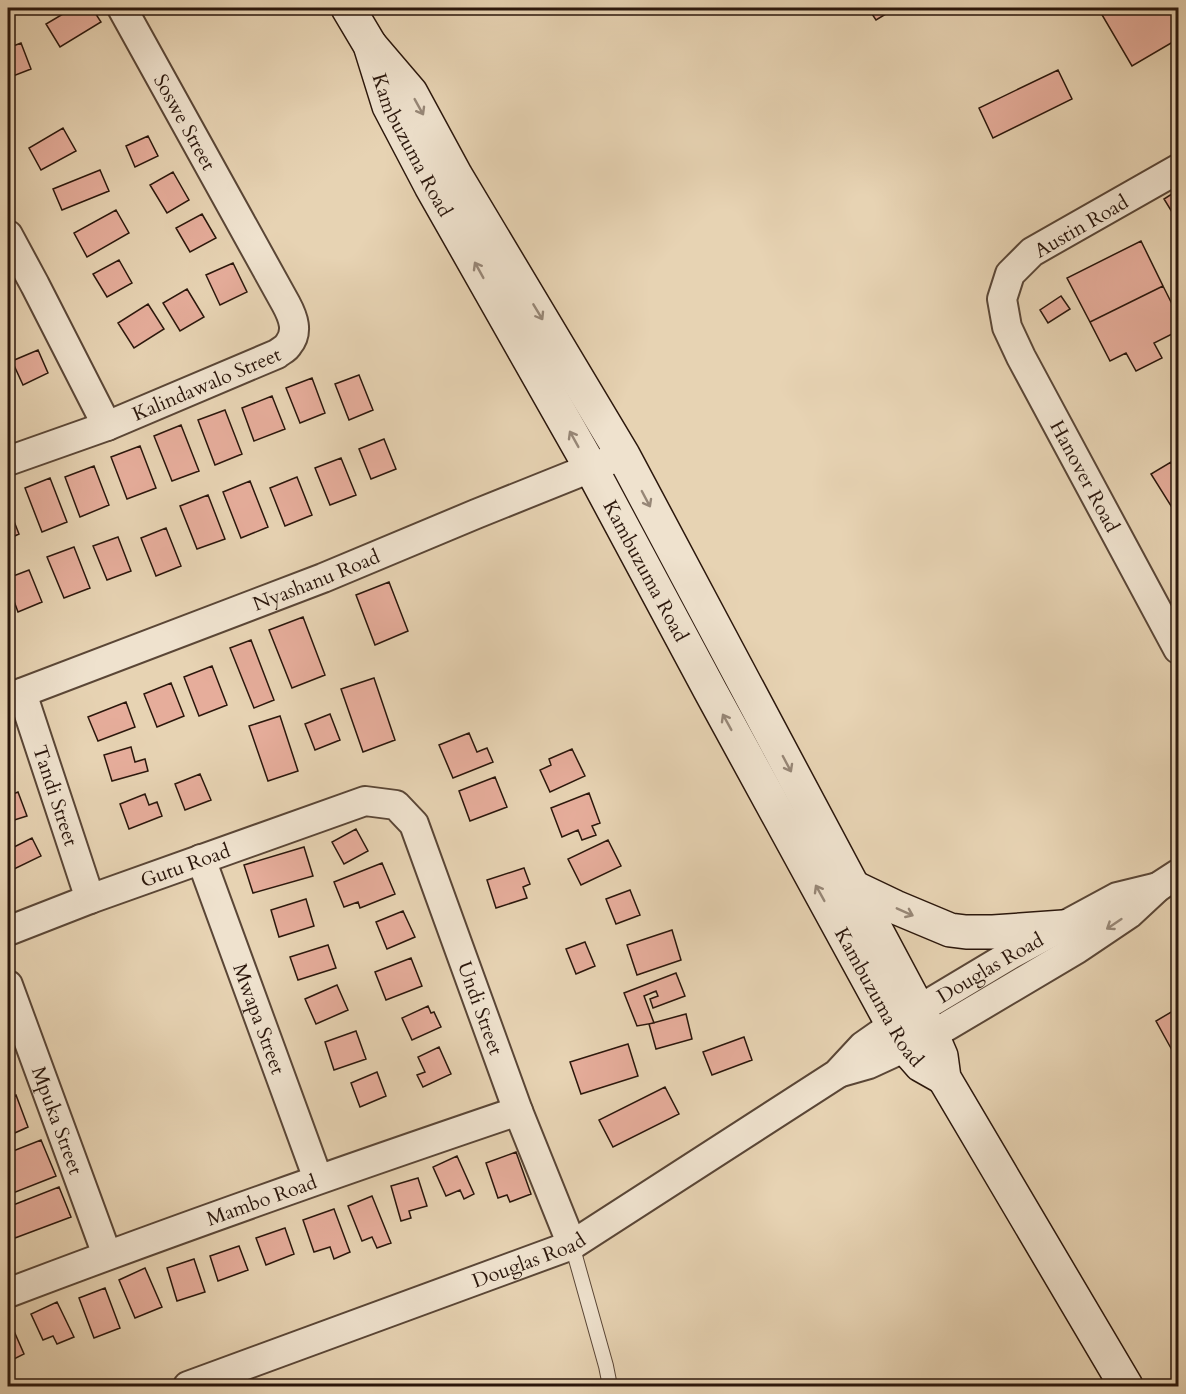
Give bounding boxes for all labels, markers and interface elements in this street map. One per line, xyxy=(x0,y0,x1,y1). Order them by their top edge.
street label: Soswe Street xyxy=(147,69,222,176)
street label: Kambuzuma Road xyxy=(366,70,459,222)
one-way arrow xyxy=(413,98,425,115)
street label: Austin Road xyxy=(1029,188,1134,264)
one-way arrow xyxy=(472,261,484,278)
one-way arrow xyxy=(532,303,544,320)
street label: Kalindawalo Street xyxy=(128,341,286,428)
street label: Hanover Road xyxy=(1043,416,1126,537)
one-way arrow xyxy=(568,431,580,448)
one-way arrow xyxy=(640,490,652,507)
street label: Kambuzuma Road xyxy=(597,495,695,647)
street label: Nyashanu Road xyxy=(249,543,384,618)
one-way arrow xyxy=(721,714,733,731)
street label: Tandi Street xyxy=(26,742,85,850)
one-way arrow xyxy=(781,755,793,772)
street label: Gutu Road xyxy=(137,837,234,894)
one-way arrow xyxy=(814,885,826,902)
one-way arrow xyxy=(896,907,914,918)
one-way arrow xyxy=(1106,918,1123,930)
street label: Kambuzuma Road xyxy=(828,923,930,1073)
street label: Douglas Road xyxy=(932,926,1049,1010)
street label: Undi Street xyxy=(451,958,510,1059)
street label: Mwapa Street xyxy=(226,960,292,1079)
street label: Mpuka Street xyxy=(25,1062,90,1179)
street label: Mambo Road xyxy=(203,1168,321,1233)
street label: Douglas Road xyxy=(468,1227,591,1295)

